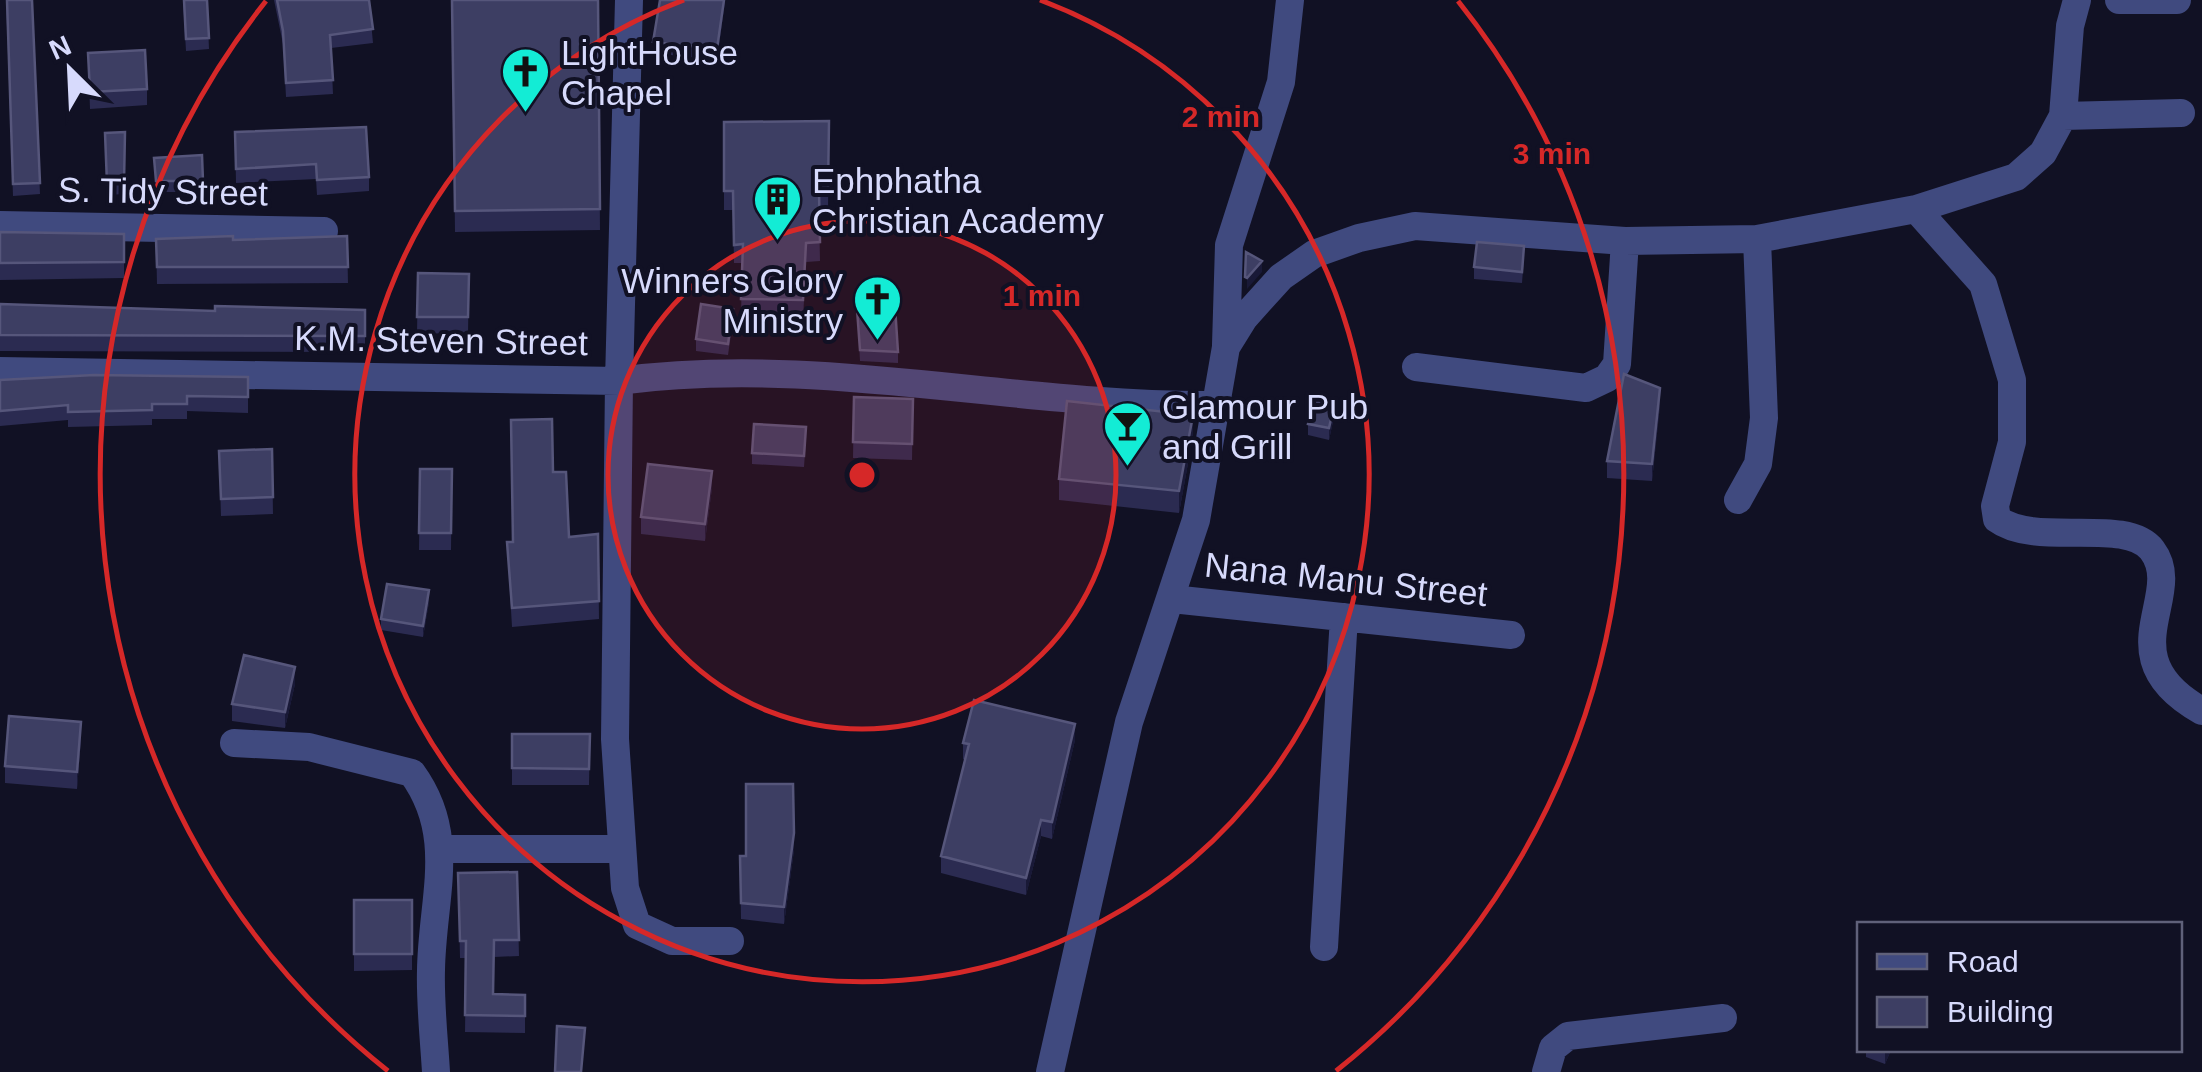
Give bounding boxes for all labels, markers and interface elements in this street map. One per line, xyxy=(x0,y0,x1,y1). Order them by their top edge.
north arrow xyxy=(20,20,120,120)
text: N xyxy=(44,29,76,66)
place label: LightHouse Chapel xyxy=(561,33,738,112)
church icon: LightHouse Chapel xyxy=(500,46,552,114)
text: 2 min xyxy=(1182,100,1260,133)
text: 3 min xyxy=(1513,137,1591,170)
place label: Ephphatha Christian Academy xyxy=(812,161,1104,240)
street label: S. Tidy Street xyxy=(58,170,269,212)
building icon: Ephphatha Christian Academy xyxy=(751,174,803,242)
place label: Winners Glory Ministry xyxy=(621,261,843,340)
church icon: Winners Glory Ministry xyxy=(852,274,904,342)
text: 1 min xyxy=(1003,279,1081,312)
street label: K.M. Steven Street xyxy=(294,318,588,362)
place label: Glamour Pub and Grill xyxy=(1162,387,1368,466)
bar icon: Glamour Pub and Grill xyxy=(1101,400,1153,468)
centre of rings xyxy=(844,457,880,493)
street label: Nana Manu Street xyxy=(1203,545,1490,613)
legend xyxy=(1857,922,2182,1052)
text: Road xyxy=(1947,945,2019,978)
text: Building xyxy=(1947,995,2054,1028)

